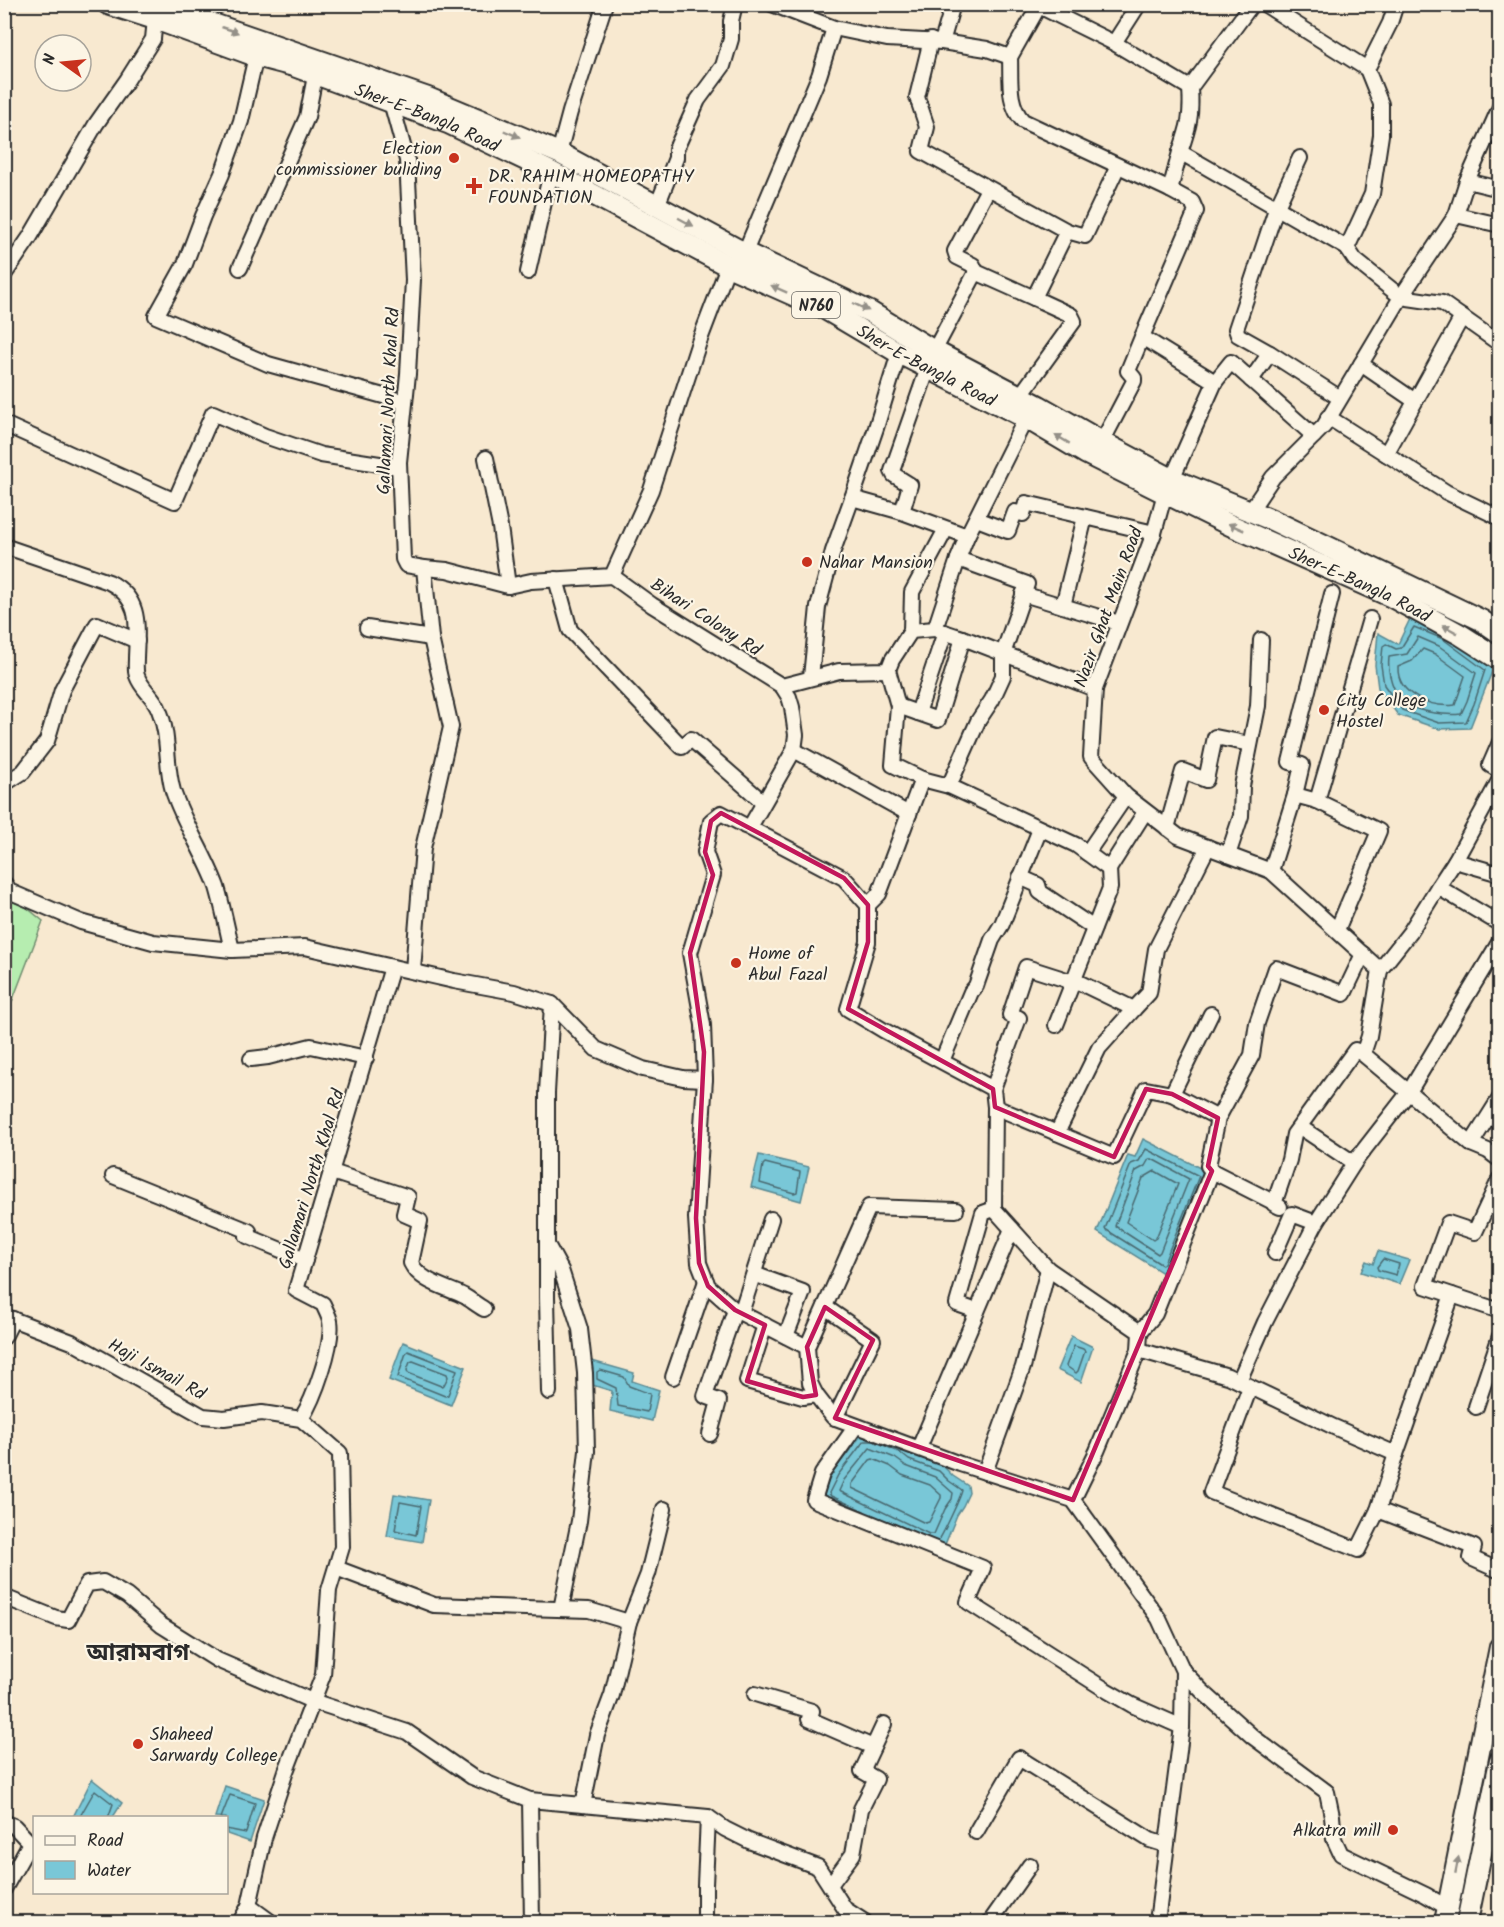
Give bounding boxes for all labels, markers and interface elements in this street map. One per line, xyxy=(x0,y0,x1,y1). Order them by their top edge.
one-way arrow xyxy=(221,26,239,36)
north arrow xyxy=(33,33,93,93)
text: N xyxy=(37,51,63,68)
street label: Sher-E-Bangla Road xyxy=(350,77,505,162)
one-way arrow xyxy=(503,129,521,139)
place label: Election commissioner buliding xyxy=(276,135,442,185)
marker: Election commissioner buliding xyxy=(447,151,461,165)
place label: DR. RAHIM HOMEOPATHY FOUNDATION xyxy=(488,163,694,213)
marker: DR. RAHIM HOMEOPATHY FOUNDATION xyxy=(465,177,483,195)
one-way arrow xyxy=(677,217,694,226)
one-way arrow xyxy=(769,284,787,294)
road number: N760 xyxy=(792,292,840,318)
one-way arrow xyxy=(852,303,869,312)
street label: Gallamari North Khal Rd xyxy=(370,306,409,495)
street label: Sher-E-Bangla Road xyxy=(850,318,1001,417)
one-way arrow xyxy=(1053,434,1070,444)
street label: Nazir Ghat Main Road xyxy=(1067,522,1152,692)
one-way arrow xyxy=(1227,522,1245,531)
street label: Sher-E-Bangla Road xyxy=(1283,540,1437,632)
place label: Nahar Mansion xyxy=(819,549,933,578)
marker: Nahar Mansion xyxy=(800,555,814,569)
street label: Bihari Colony Rd xyxy=(644,571,767,666)
one-way arrow xyxy=(1441,624,1458,634)
place label: City College Hostel xyxy=(1336,687,1426,737)
marker: City College Hostel xyxy=(1317,703,1331,717)
place label: Home of Abul Fazal xyxy=(748,940,828,990)
marker: Home of Abul Fazal xyxy=(729,956,743,970)
street label: Gallamari North Khal Rd xyxy=(271,1085,354,1273)
street label: Haji Ismail Rd xyxy=(102,1331,211,1410)
district label: আরামবাগ xyxy=(86,1634,190,1673)
place label: Shaheed Sarwardy College xyxy=(150,1721,278,1771)
marker: Shaheed Sarwardy College xyxy=(131,1737,145,1751)
legend xyxy=(33,1816,228,1894)
place label: Alkatra mill xyxy=(1293,1817,1382,1846)
marker: Alkatra mill xyxy=(1386,1823,1400,1837)
text: Road xyxy=(87,1827,124,1856)
one-way arrow xyxy=(1453,1855,1462,1874)
text: Water xyxy=(87,1857,132,1886)

